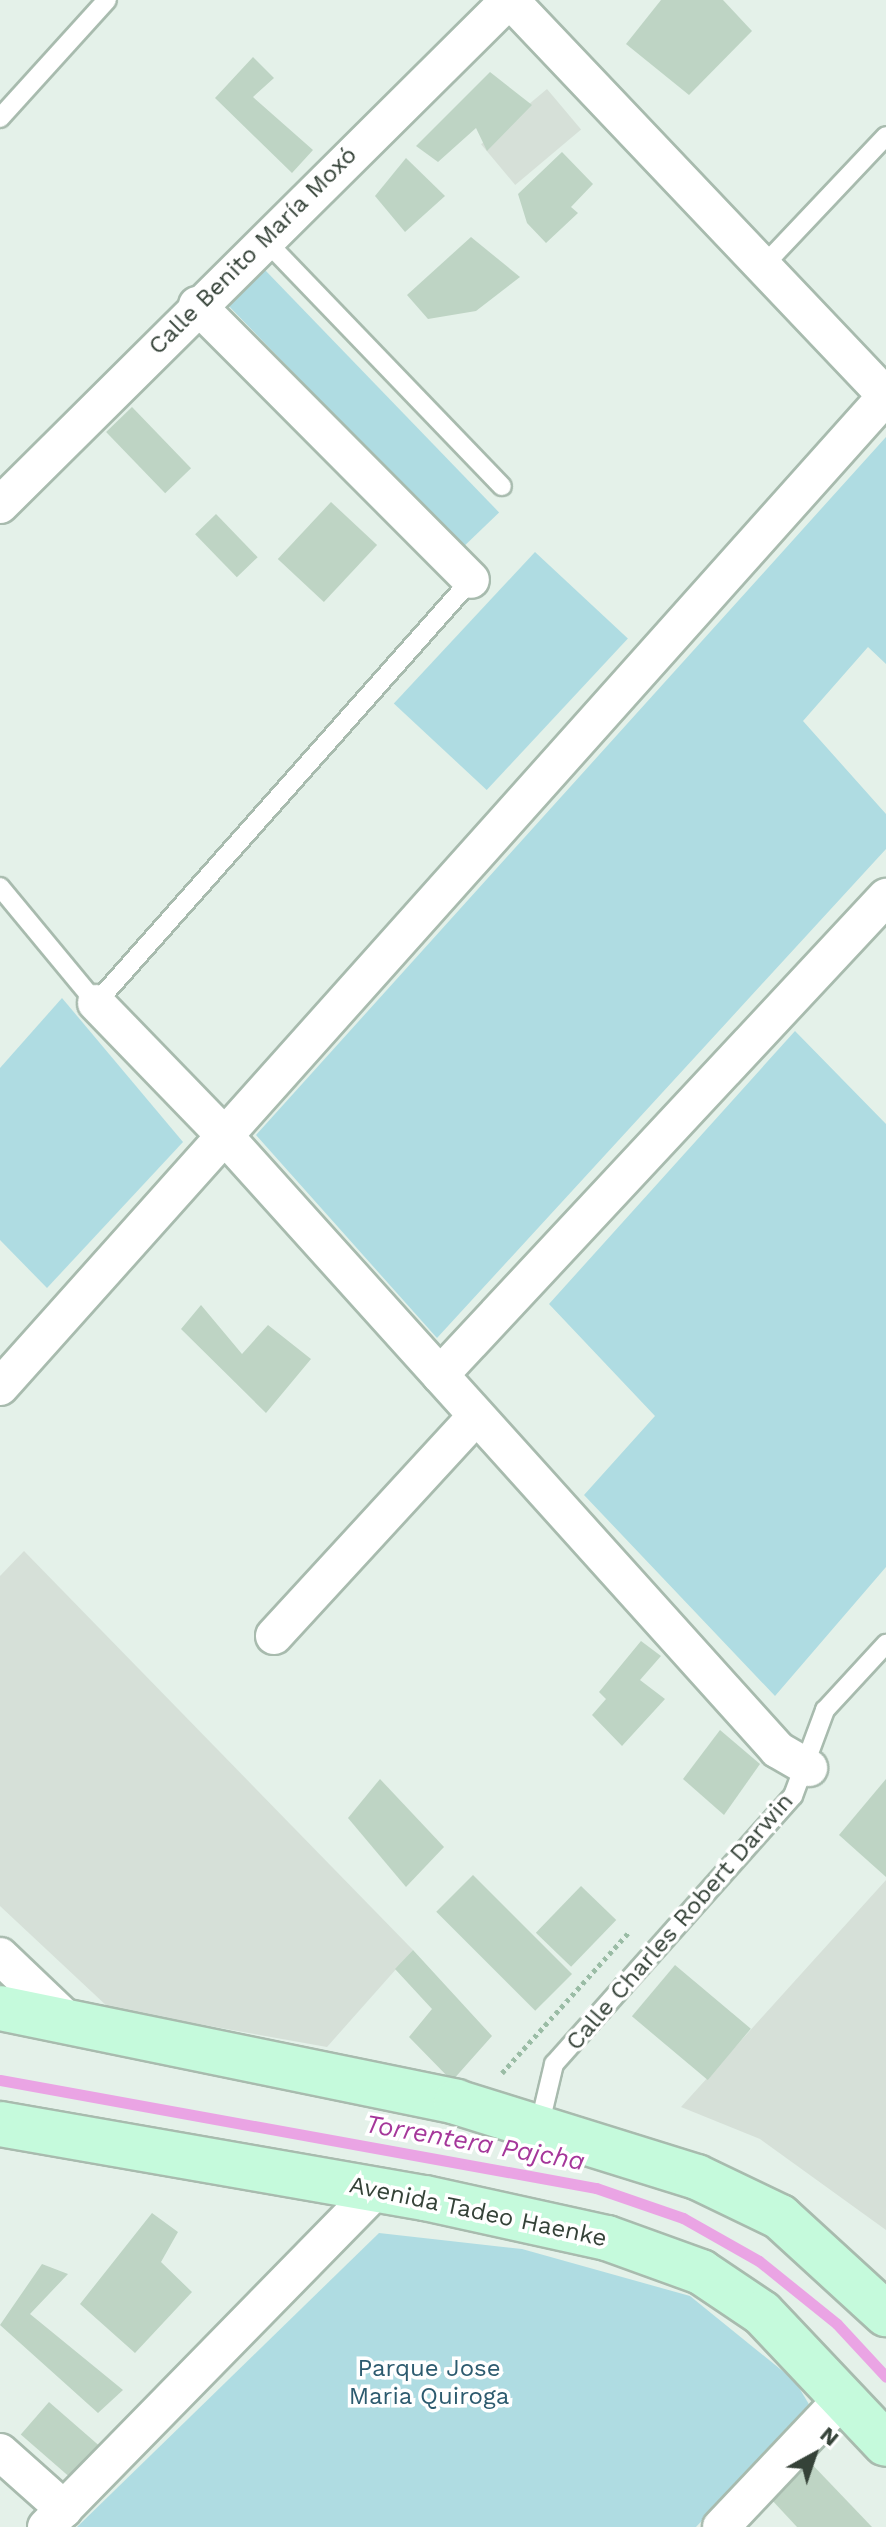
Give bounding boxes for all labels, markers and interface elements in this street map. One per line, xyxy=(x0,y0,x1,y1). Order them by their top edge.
street label: Calle Benito María Moxó xyxy=(143,141,363,361)
street label: Calle Charles Robert Darwin xyxy=(560,1787,800,2057)
water label: Torrentera Pajcha xyxy=(363,2108,587,2178)
street label: Avenida Tadeo Haenke xyxy=(346,2171,610,2253)
park label: Parque Jose Maria Quiroga xyxy=(348,2355,510,2411)
north arrow xyxy=(774,2415,854,2495)
text: N xyxy=(815,2421,844,2451)

